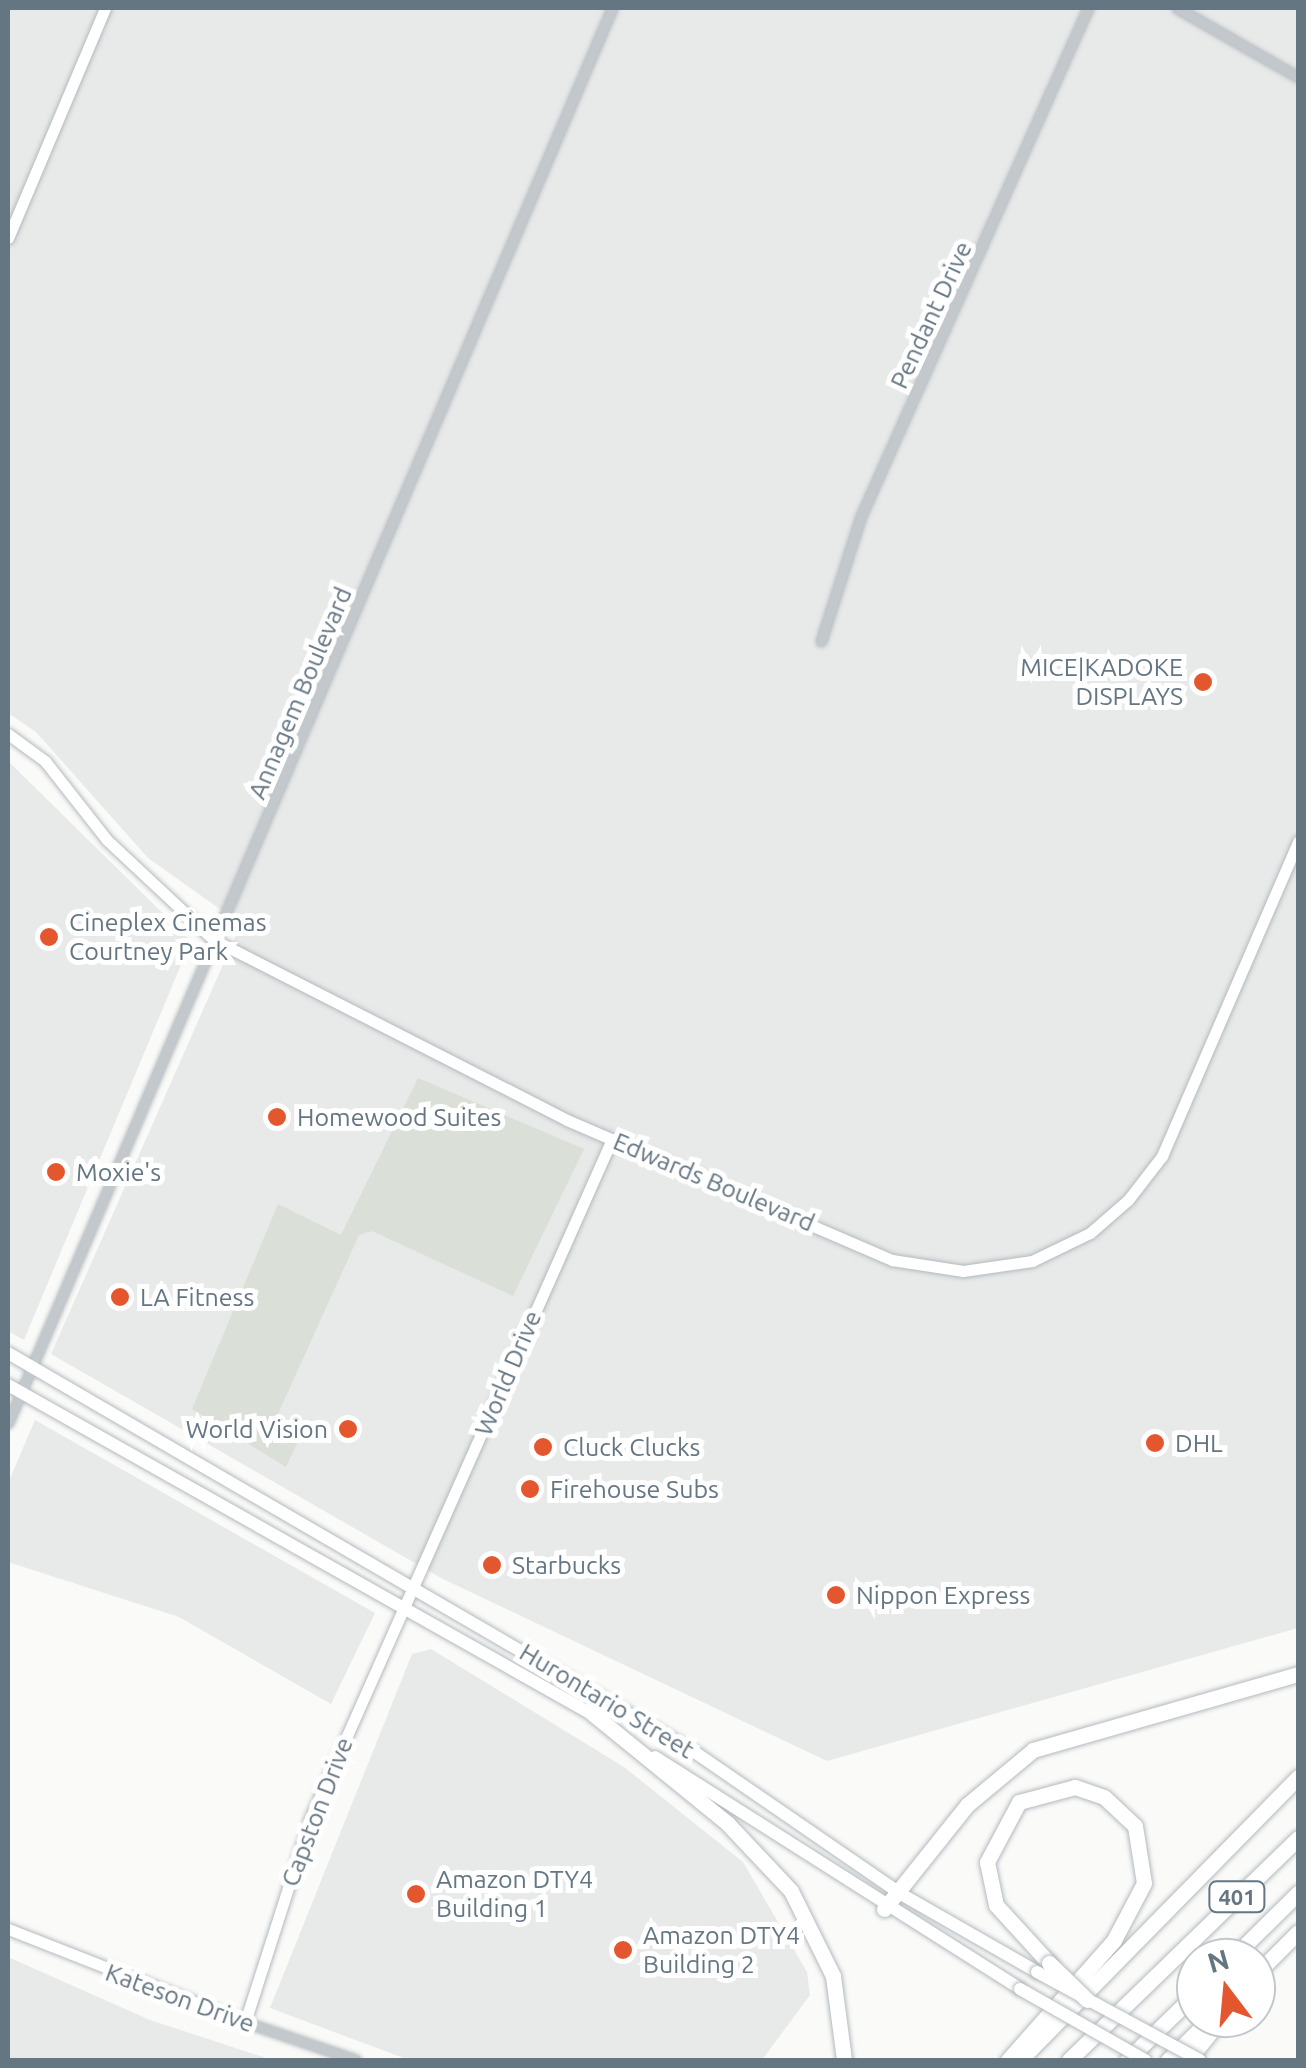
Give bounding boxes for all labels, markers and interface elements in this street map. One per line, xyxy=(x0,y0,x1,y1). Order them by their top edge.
street label: Pendant Drive xyxy=(884,237,978,393)
street label: Annagem Boulevard xyxy=(242,583,358,803)
place label: MICE|KADOKE DISPLAYS xyxy=(1020,653,1183,712)
marker: MICE|KADOKE DISPLAYS xyxy=(1192,671,1214,693)
place label: Cineplex Cinemas Courtney Park xyxy=(69,908,267,967)
marker: Cineplex Cinemas Courtney Park xyxy=(38,926,60,948)
place label: Homewood Suites xyxy=(297,1102,501,1132)
marker: Homewood Suites xyxy=(266,1106,288,1128)
street label: Edwards Boulevard xyxy=(609,1126,819,1238)
place label: Moxie's xyxy=(76,1157,161,1187)
marker: Moxie's xyxy=(45,1161,67,1183)
place label: LA Fitness xyxy=(140,1282,254,1312)
marker: LA Fitness xyxy=(109,1286,131,1308)
street label: World Drive xyxy=(468,1306,548,1440)
place label: World Vision xyxy=(186,1414,328,1444)
marker: World Vision xyxy=(337,1418,359,1440)
place label: DHL xyxy=(1175,1428,1223,1458)
place label: Cluck Clucks xyxy=(563,1432,700,1462)
marker: DHL xyxy=(1144,1432,1166,1454)
marker: Cluck Clucks xyxy=(532,1436,554,1458)
place label: Firehouse Subs xyxy=(550,1474,719,1504)
marker: Firehouse Subs xyxy=(519,1478,541,1500)
place label: Starbucks xyxy=(512,1550,621,1580)
marker: Starbucks xyxy=(481,1554,503,1576)
place label: Nippon Express xyxy=(856,1580,1030,1610)
marker: Nippon Express xyxy=(825,1584,847,1606)
street label: Hurontario Street xyxy=(514,1637,700,1765)
street label: Capston Drive xyxy=(275,1733,359,1891)
place label: Amazon DTY4 Building 1 xyxy=(436,1865,593,1924)
road number: 401 xyxy=(1207,1880,1267,1914)
marker: Amazon DTY4 Building 1 xyxy=(405,1883,427,1905)
place label: Amazon DTY4 Building 2 xyxy=(643,1921,800,1980)
north arrow xyxy=(1176,1938,1276,2038)
marker: Amazon DTY4 Building 2 xyxy=(612,1939,634,1961)
text: N xyxy=(1204,1943,1232,1978)
street label: Kateson Drive xyxy=(101,1957,259,2039)

